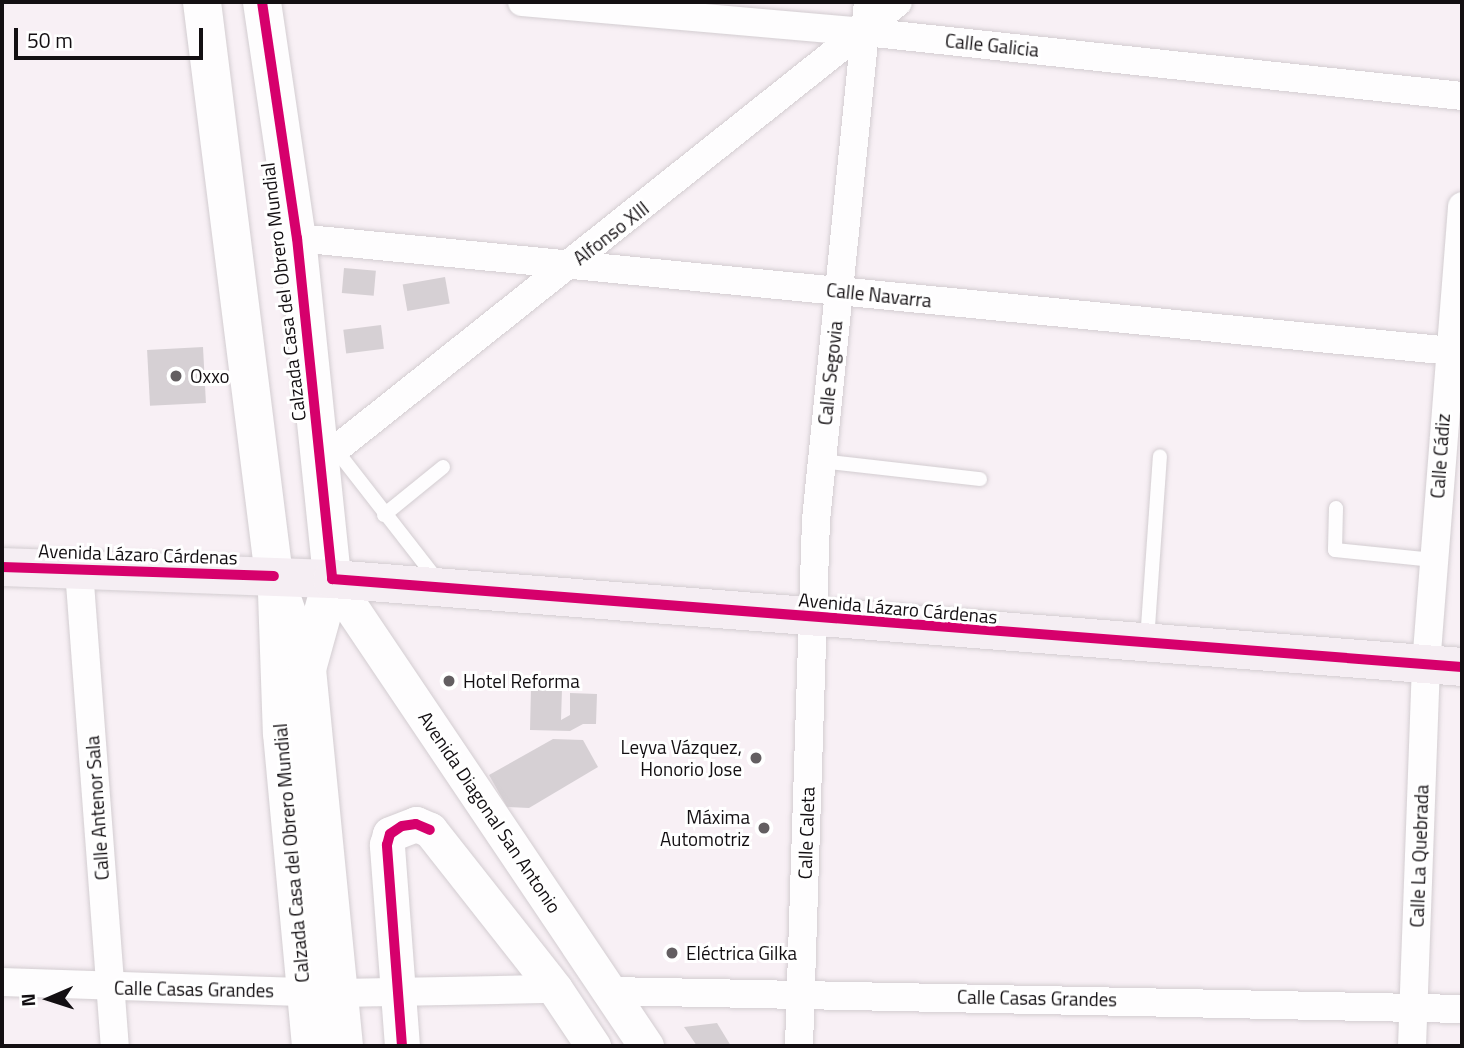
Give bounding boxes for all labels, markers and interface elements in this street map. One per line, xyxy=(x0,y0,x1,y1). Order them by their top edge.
scale bar xyxy=(18,14,206,58)
text: 50 m xyxy=(27,24,73,56)
street label: Calle Galicia xyxy=(944,29,1040,61)
street label: Calzada Casa del Obrero Mundial xyxy=(256,161,310,423)
street label: Alfonso XIII xyxy=(569,196,653,270)
street label: Calle Navarra xyxy=(825,278,933,312)
street label: Calle Segovia xyxy=(813,320,847,426)
place label: Oxxo xyxy=(190,365,230,387)
marker: Oxxo xyxy=(168,368,184,384)
street label: Calle Cádiz xyxy=(1426,413,1454,499)
street label: Avenida Lázaro Cárdenas xyxy=(38,539,238,569)
street label: Avenida Lázaro Cárdenas xyxy=(798,588,998,628)
place label: Hotel Reforma xyxy=(463,670,580,692)
marker: Hotel Reforma xyxy=(441,673,457,689)
street label: Avenida Diagonal San Antonio xyxy=(414,707,566,917)
street label: Calzada Casa del Obrero Mundial xyxy=(268,722,314,984)
street label: Calle Antenor Sala xyxy=(81,735,113,881)
place label: Leyva Vázquez, Honorio Jose xyxy=(621,736,742,780)
marker: Leyva Vázquez, Honorio Jose xyxy=(748,750,764,766)
street label: Calle La Quebrada xyxy=(1405,784,1433,928)
street label: Calle Caleta xyxy=(793,786,819,880)
place label: Máxima Automotriz xyxy=(660,806,750,850)
marker: Máxima Automotriz xyxy=(756,820,772,836)
place label: Eléctrica Gilka xyxy=(686,942,797,964)
marker: Eléctrica Gilka xyxy=(664,945,680,961)
north arrow xyxy=(14,964,84,1034)
street label: Calle Casas Grandes xyxy=(114,976,274,1002)
street label: Calle Casas Grandes xyxy=(957,985,1117,1011)
text: N xyxy=(13,993,42,1007)

